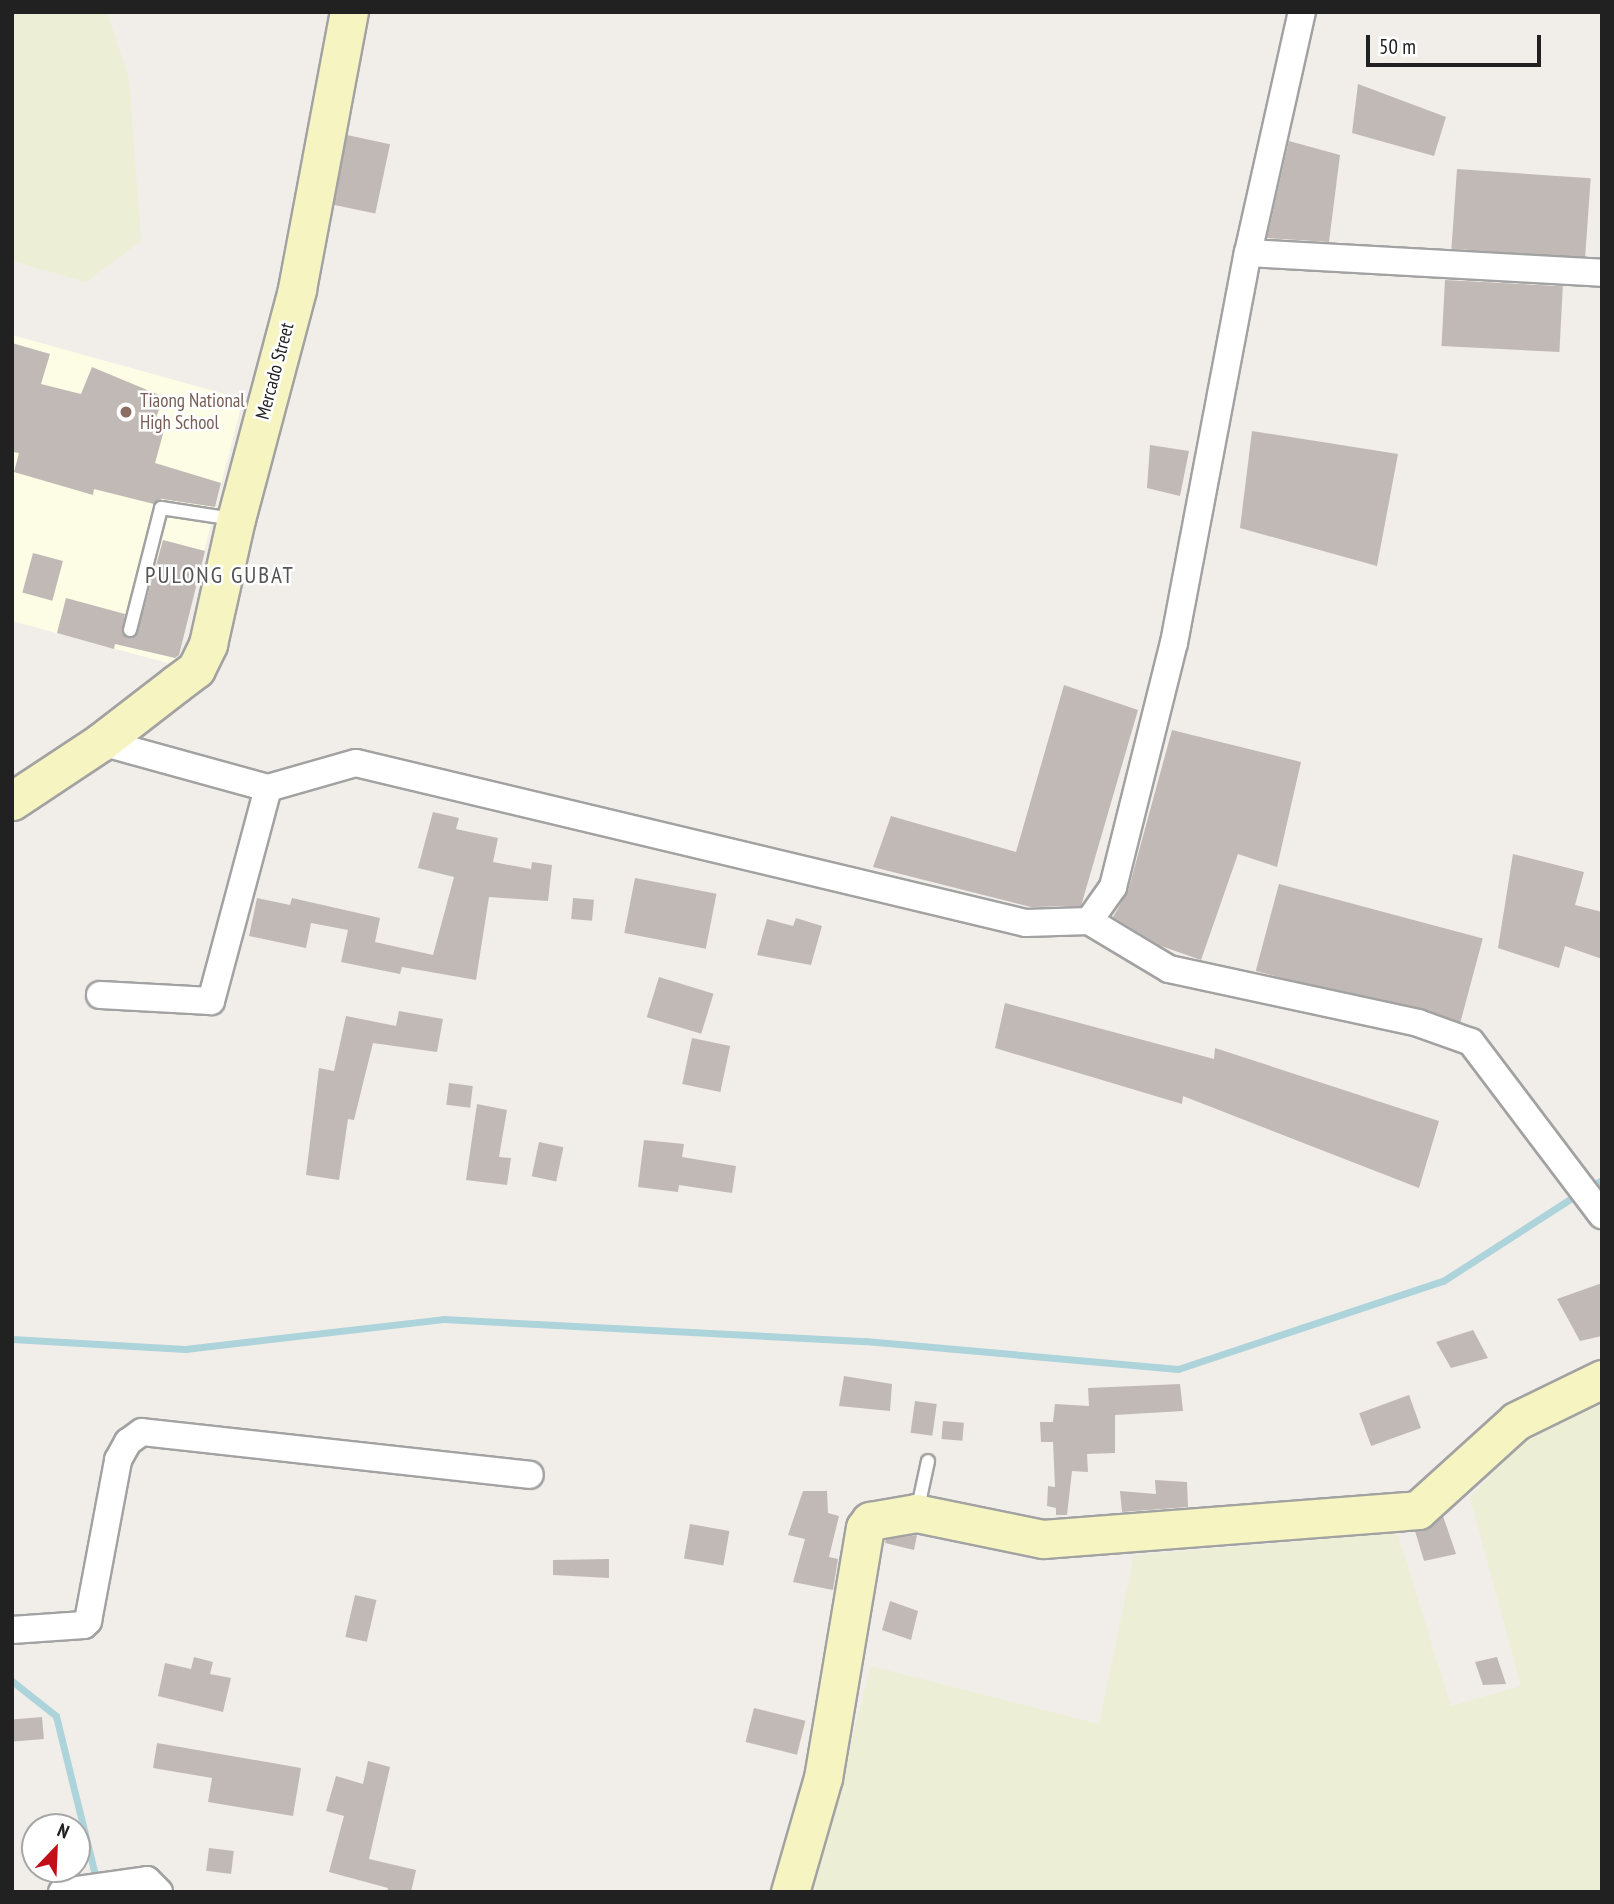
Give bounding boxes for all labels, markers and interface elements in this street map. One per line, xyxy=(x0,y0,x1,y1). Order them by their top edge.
scale bar xyxy=(1369,21,1544,65)
text: 50 m xyxy=(1379,33,1416,60)
street label: Mercado Street xyxy=(251,320,299,422)
place label: Tiaong National High School xyxy=(140,390,245,434)
marker: Tiaong National High School xyxy=(118,404,134,420)
district label: PULONG GUBAT xyxy=(147,561,293,589)
north arrow xyxy=(21,1813,91,1883)
text: N xyxy=(54,1817,73,1844)

